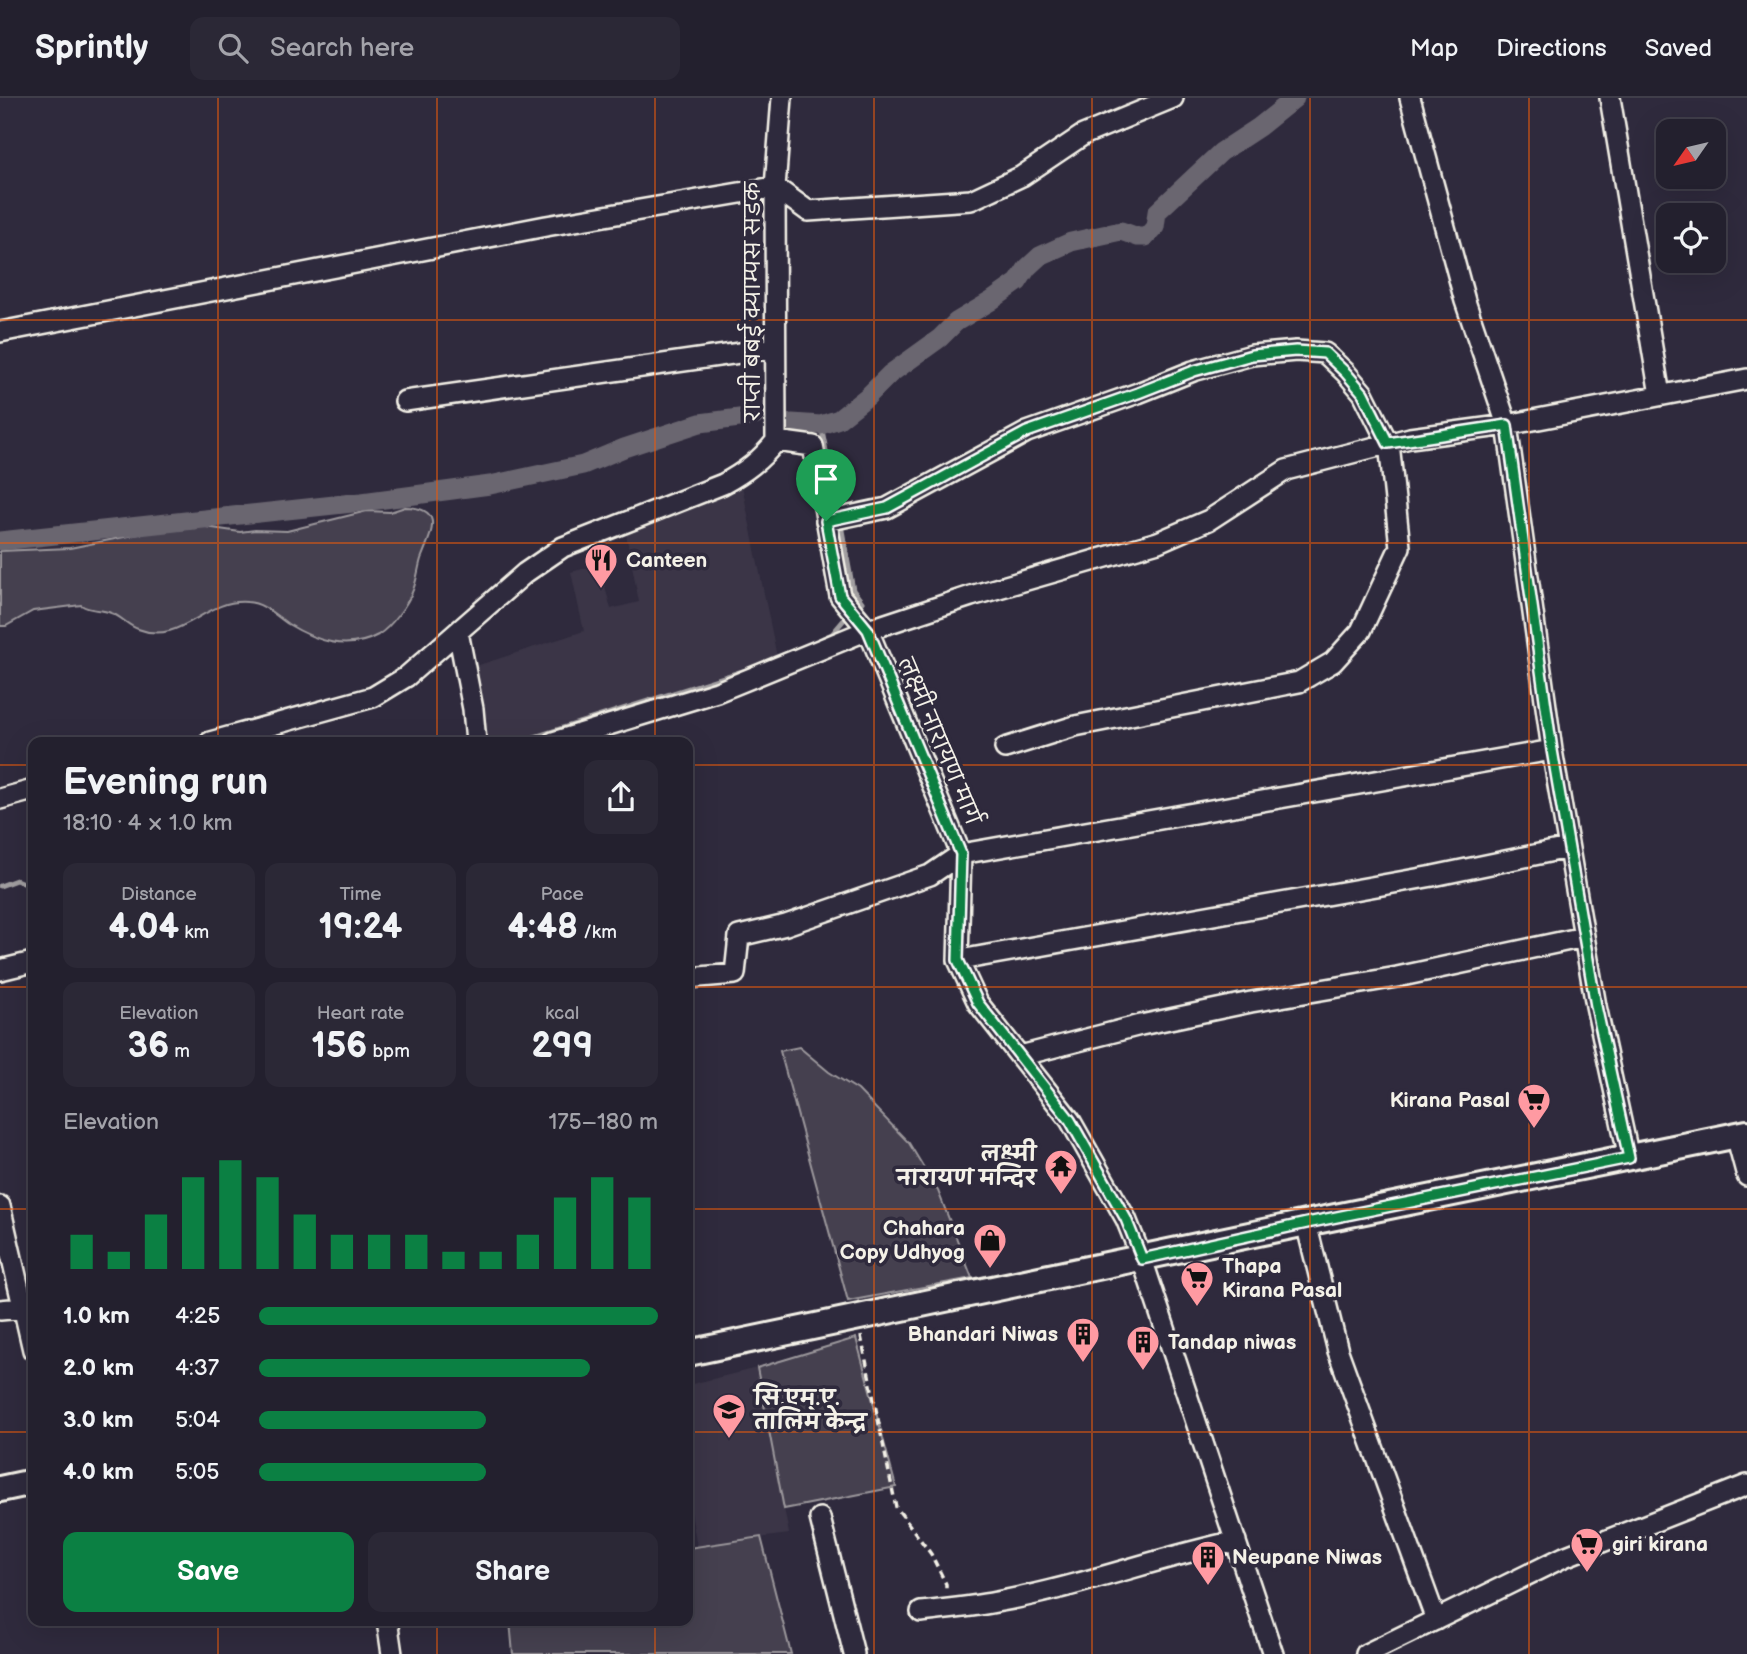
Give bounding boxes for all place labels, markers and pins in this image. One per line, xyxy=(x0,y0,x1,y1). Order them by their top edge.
pin xyxy=(796,449,856,521)
restaurant icon: Canteen xyxy=(582,541,620,590)
place label: Canteen xyxy=(626,548,707,573)
supermarket icon: Kirana Pasal xyxy=(1515,1081,1553,1130)
place label: Kirana Pasal xyxy=(1390,1088,1510,1113)
place label: लक्ष्मी नारायण मन्दिर xyxy=(895,1138,1038,1191)
temple icon: लक्ष्मी नारायण मन्दिर xyxy=(1042,1147,1080,1196)
place label: Chahara Copy Udhyog xyxy=(840,1216,965,1265)
shop icon: Chahara Copy Udhyog xyxy=(971,1221,1009,1270)
place label: Thapa Kirana Pasal xyxy=(1222,1254,1342,1303)
supermarket icon: Thapa Kirana Pasal xyxy=(1178,1259,1216,1308)
building icon: Bhandari Niwas xyxy=(1064,1315,1102,1364)
place label: Bhandari Niwas xyxy=(908,1322,1058,1347)
building icon: Tandap niwas xyxy=(1124,1323,1162,1372)
place label: Tandap niwas xyxy=(1168,1330,1296,1355)
place label: सि.एम्.ए. तालिम केन्द्र xyxy=(752,1382,869,1435)
school or university icon: सि.एम्.ए. तालिम केन्द्र xyxy=(710,1391,748,1440)
supermarket icon: giri kirana xyxy=(1568,1525,1606,1574)
place label: giri kirana xyxy=(1612,1532,1708,1557)
building icon: Neupane Niwas xyxy=(1189,1538,1227,1587)
place label: Neupane Niwas xyxy=(1232,1545,1382,1570)

